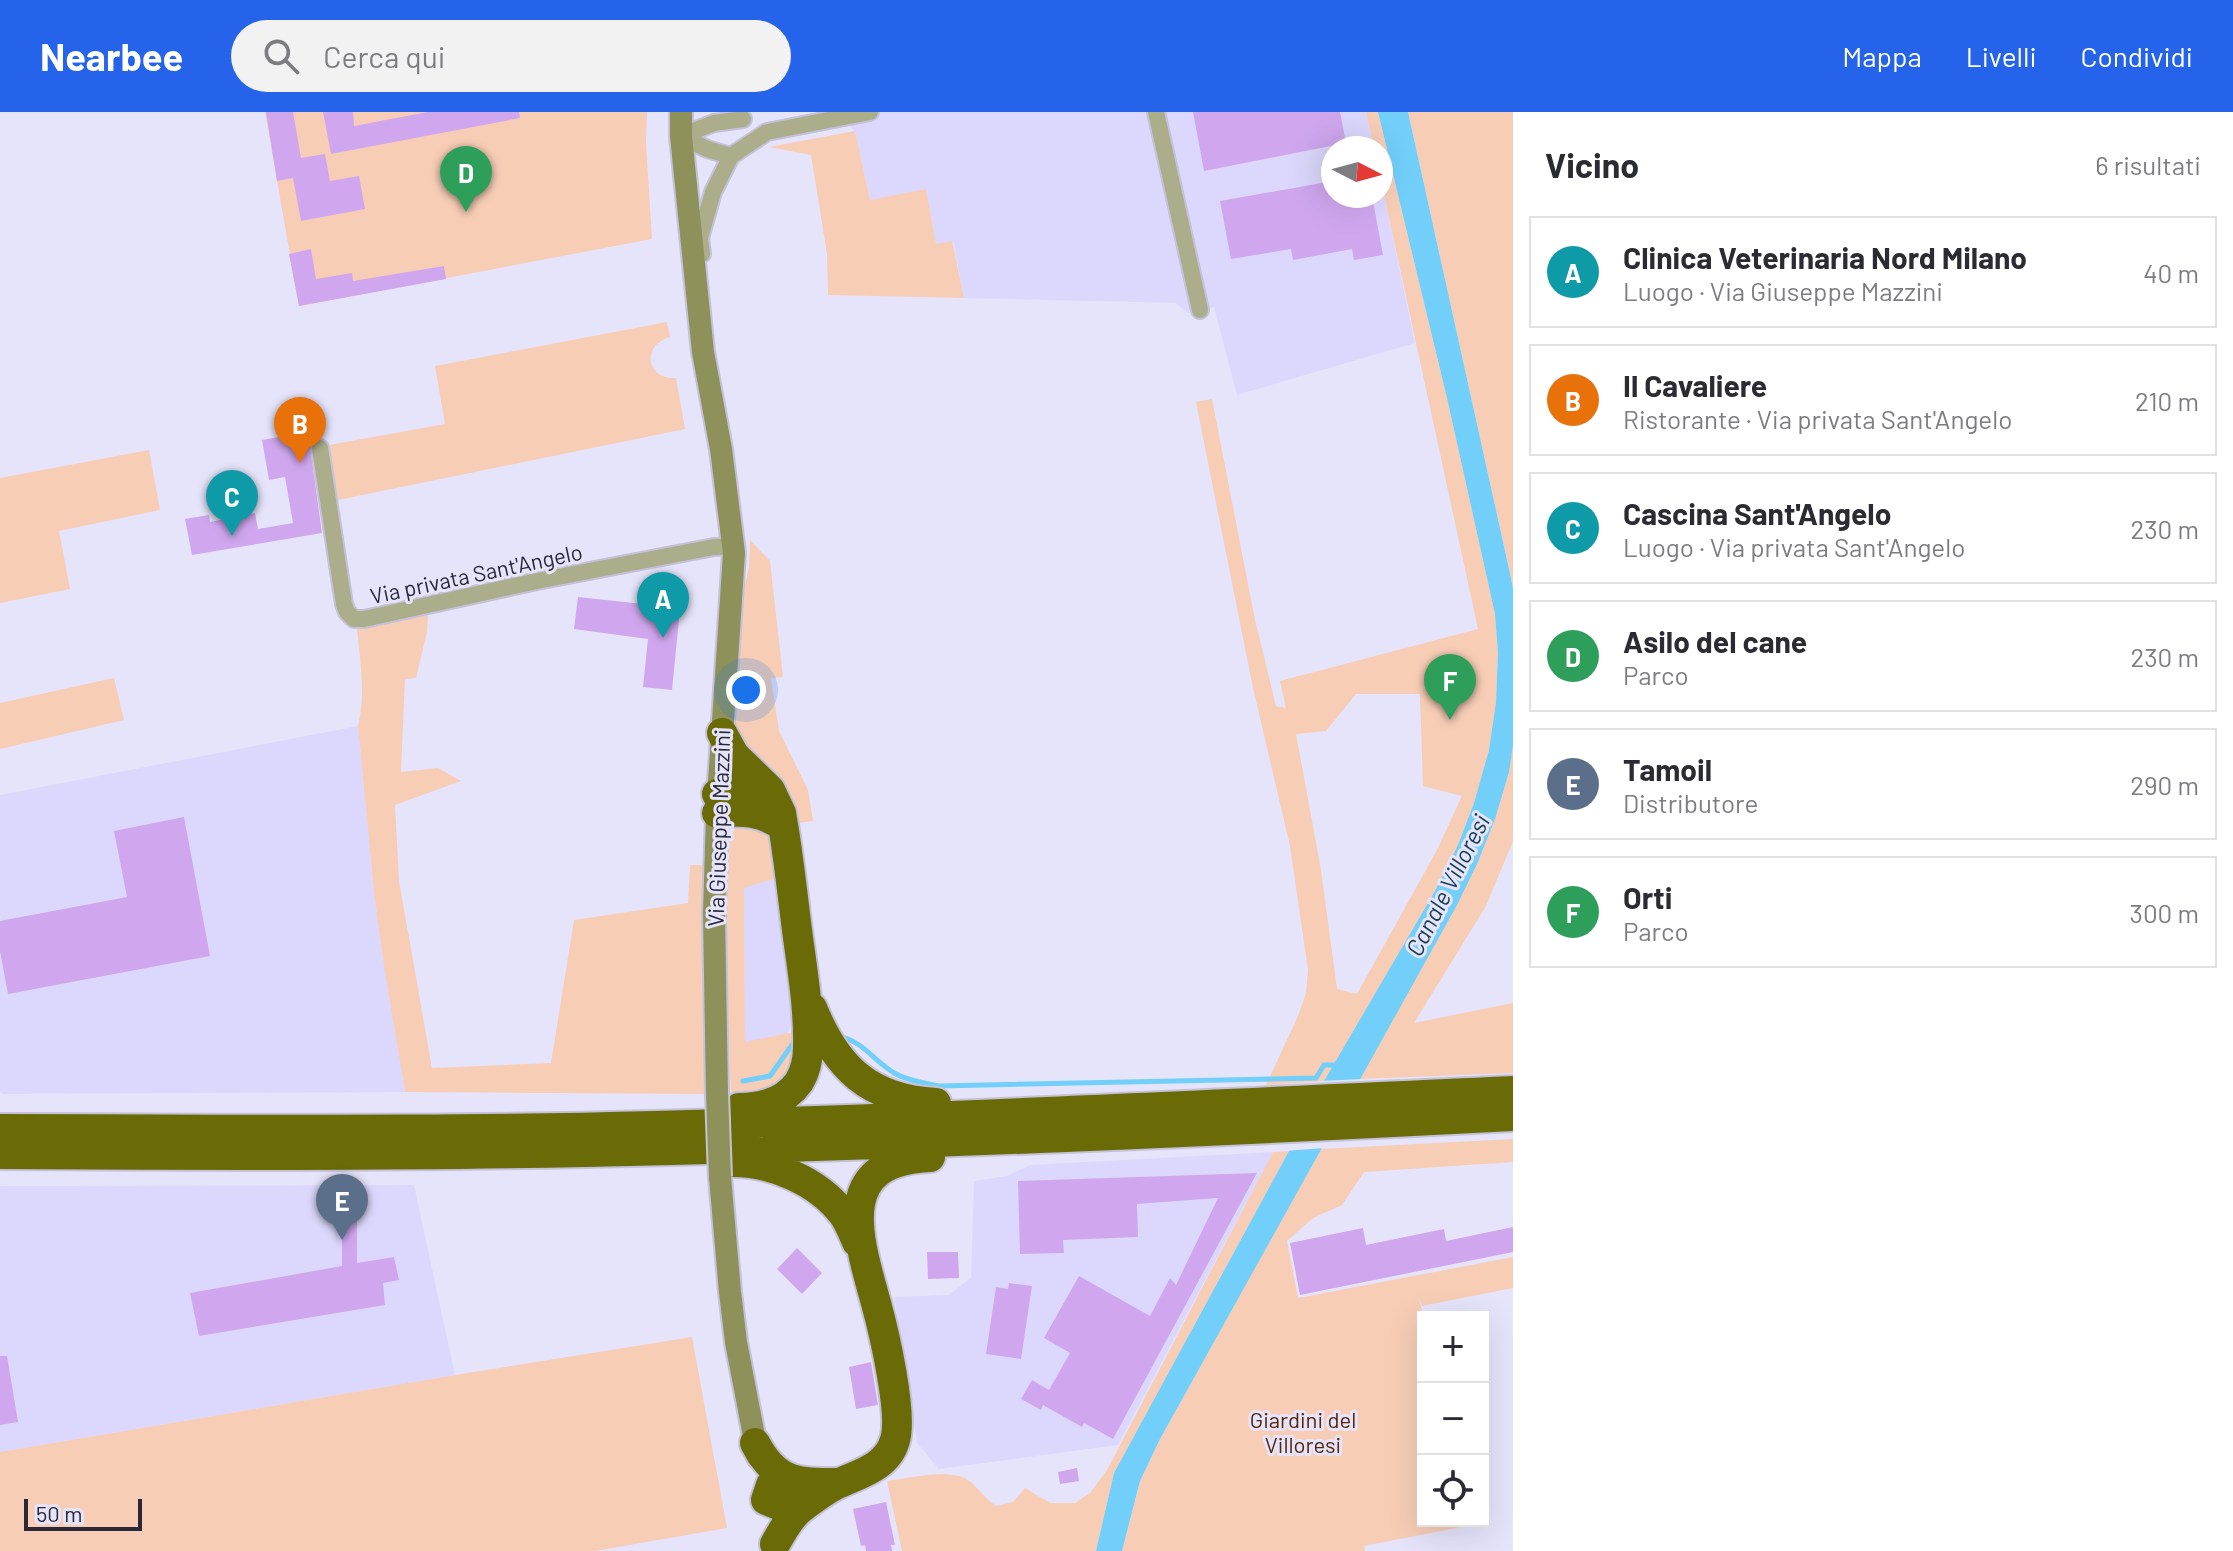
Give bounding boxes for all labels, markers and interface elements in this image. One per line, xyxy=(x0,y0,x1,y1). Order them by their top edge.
search box xyxy=(231,20,791,92)
text: Nearbee xyxy=(40,33,183,79)
icon: search xyxy=(259,34,303,78)
text: Cerca qui xyxy=(323,38,446,74)
text: Mappa xyxy=(1842,39,1922,73)
text: Livelli xyxy=(1966,39,2037,73)
text: Condividi xyxy=(2081,39,2193,73)
north arrow xyxy=(1321,136,1393,208)
text: Vicino xyxy=(1545,144,1639,185)
pin: D xyxy=(440,146,492,212)
text: 6 risultati xyxy=(2095,149,2201,180)
text: Clinica Veterinaria Nord Milano xyxy=(1623,239,2027,275)
text: A xyxy=(1564,257,1582,288)
text: 40 m xyxy=(2143,257,2199,288)
text: Luogo · Via Giuseppe Mazzini xyxy=(1623,275,1943,306)
text: Il Cavaliere xyxy=(1623,367,1767,403)
text: B xyxy=(1565,385,1581,416)
text: 210 m xyxy=(2135,385,2199,416)
pin: B xyxy=(274,397,326,463)
text: Ristorante · Via privata Sant'Angelo xyxy=(1623,403,2012,434)
pin: C xyxy=(206,470,258,536)
text: Cascina Sant'Angelo xyxy=(1623,495,1891,531)
text: C xyxy=(1565,513,1581,544)
text: 230 m xyxy=(2130,513,2199,544)
text: Luogo · Via privata Sant'Angelo xyxy=(1623,531,1965,562)
street label: Via privata Sant'Angelo xyxy=(368,538,584,608)
pin: A xyxy=(637,572,689,638)
text: Asilo del cane xyxy=(1623,623,1807,659)
text: D xyxy=(1565,641,1581,672)
text: 230 m xyxy=(2130,641,2199,672)
pin: F xyxy=(1424,654,1476,720)
text: Parco xyxy=(1623,659,1689,690)
your location xyxy=(726,670,766,710)
street label: Via Giuseppe Mazzini xyxy=(702,729,734,927)
text: Tamoil xyxy=(1623,751,1712,787)
text: E xyxy=(1565,769,1581,800)
text: 290 m xyxy=(2130,769,2199,800)
text: Distributore xyxy=(1623,787,1758,818)
water label: Canale Villoresi xyxy=(1399,809,1495,961)
text: Orti xyxy=(1623,879,1672,915)
text: F xyxy=(1566,897,1580,928)
text: 300 m xyxy=(2130,897,2199,928)
text: Parco xyxy=(1623,915,1689,946)
pin: E xyxy=(316,1174,368,1240)
map controls xyxy=(1417,1311,1489,1527)
button: + xyxy=(1417,1311,1489,1383)
button: − xyxy=(1417,1383,1489,1455)
park label: Giardini del Villoresi xyxy=(1250,1406,1356,1457)
button: locate xyxy=(1417,1455,1489,1527)
scale bar xyxy=(24,1495,142,1531)
text: 50 m xyxy=(36,1500,82,1526)

